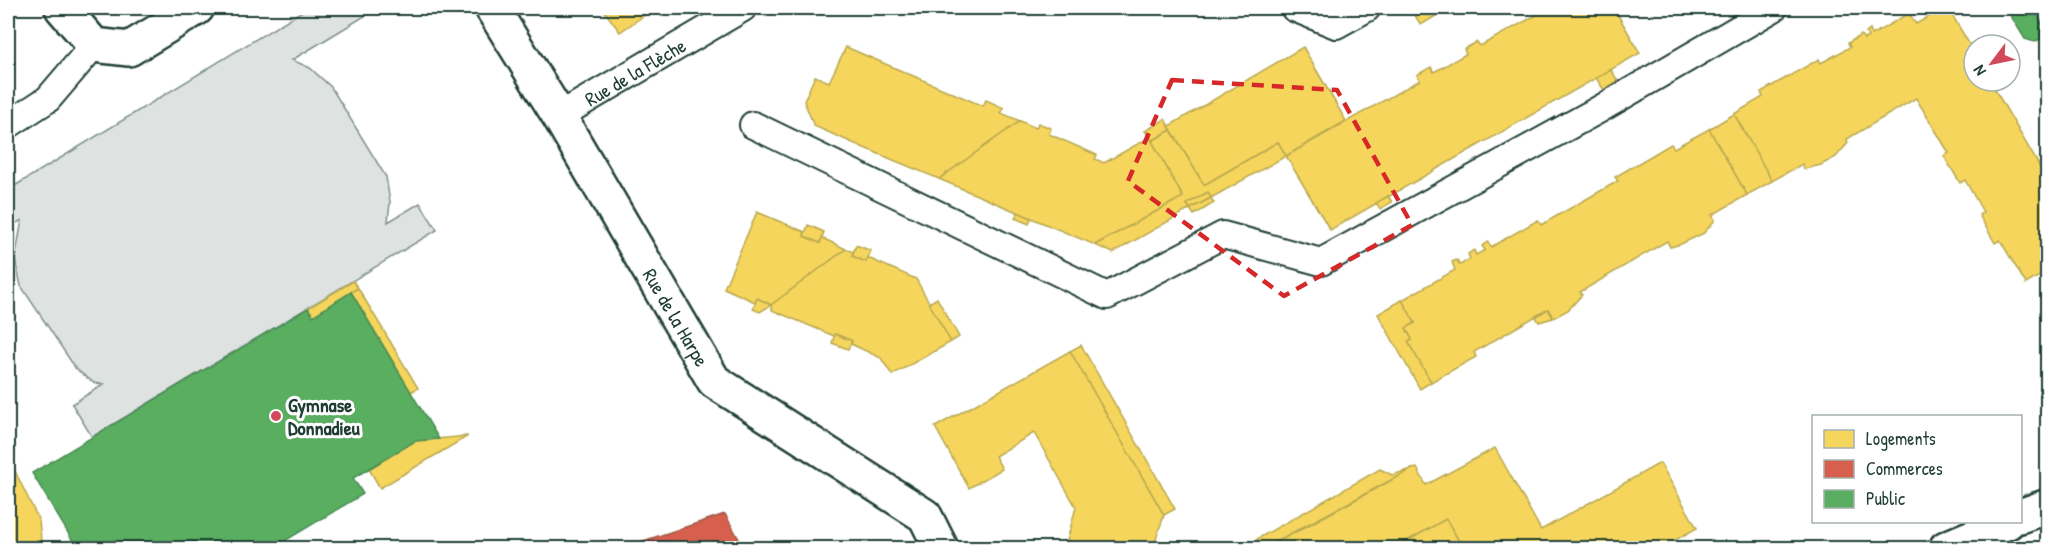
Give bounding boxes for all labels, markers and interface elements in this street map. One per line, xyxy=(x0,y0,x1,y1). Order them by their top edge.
street label: Rue de la Flèche xyxy=(579,31,690,112)
north arrow xyxy=(1962,33,2022,93)
text: N xyxy=(1967,61,1991,80)
street label: Rue de la Harpe xyxy=(637,263,716,371)
place label: Gymnase Donnadieu xyxy=(288,391,361,441)
marker: Gymnase Donnadieu xyxy=(269,409,283,423)
legend xyxy=(1812,415,2022,523)
text: Logements xyxy=(1866,426,1936,451)
text: Commerces xyxy=(1866,456,1943,481)
text: Public xyxy=(1866,486,1905,511)

